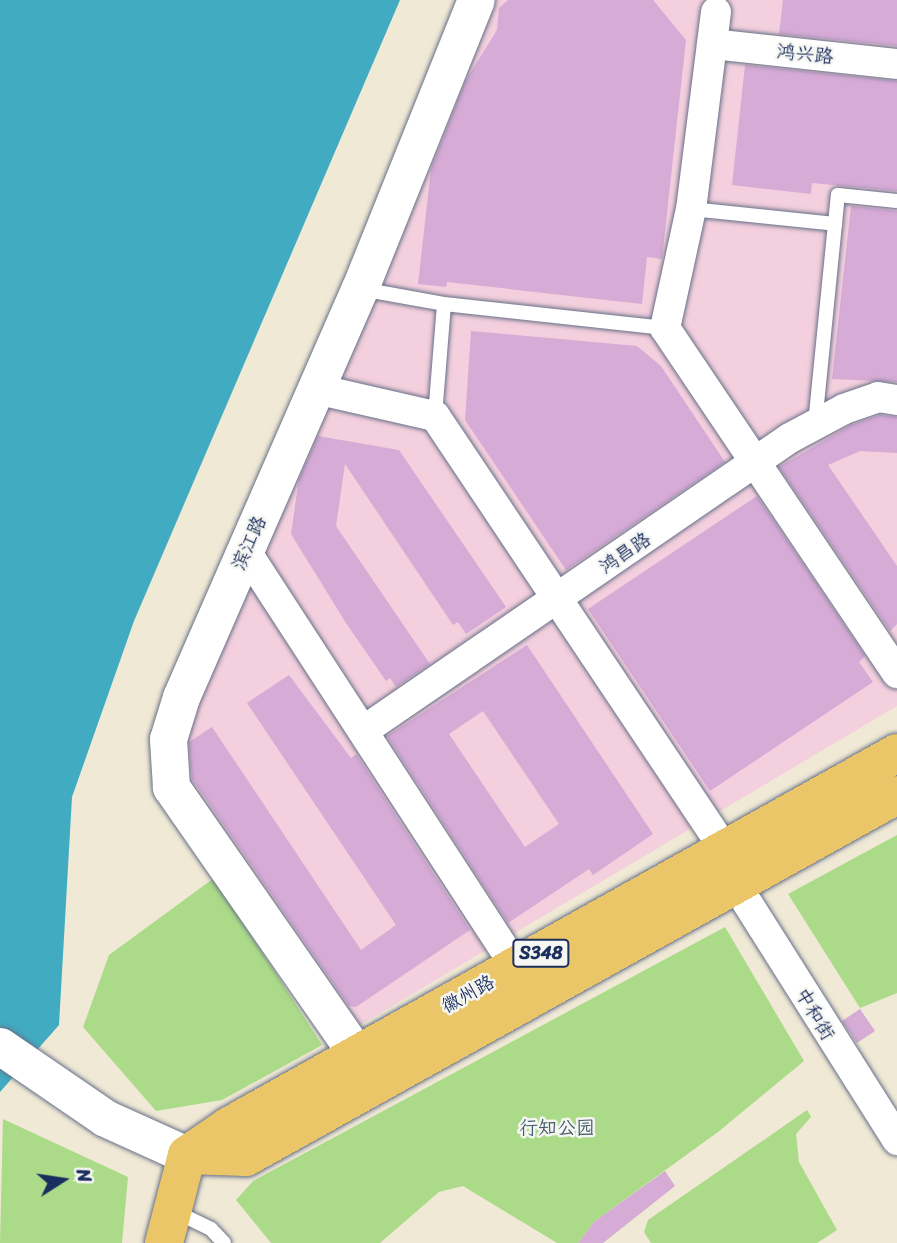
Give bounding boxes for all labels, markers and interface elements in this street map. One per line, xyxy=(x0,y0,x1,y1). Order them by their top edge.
street label: 鸿兴路 xyxy=(775,40,835,68)
street label: 滨江路 xyxy=(227,512,271,574)
street label: 鸿昌路 xyxy=(595,528,655,578)
road number: S348 xyxy=(511,938,571,968)
street label: 徽州路 xyxy=(438,970,498,1018)
street label: 中和街 xyxy=(791,984,839,1044)
park label: 行知公园 xyxy=(519,1117,595,1139)
north arrow xyxy=(28,1145,98,1215)
text: N xyxy=(67,1166,102,1185)

